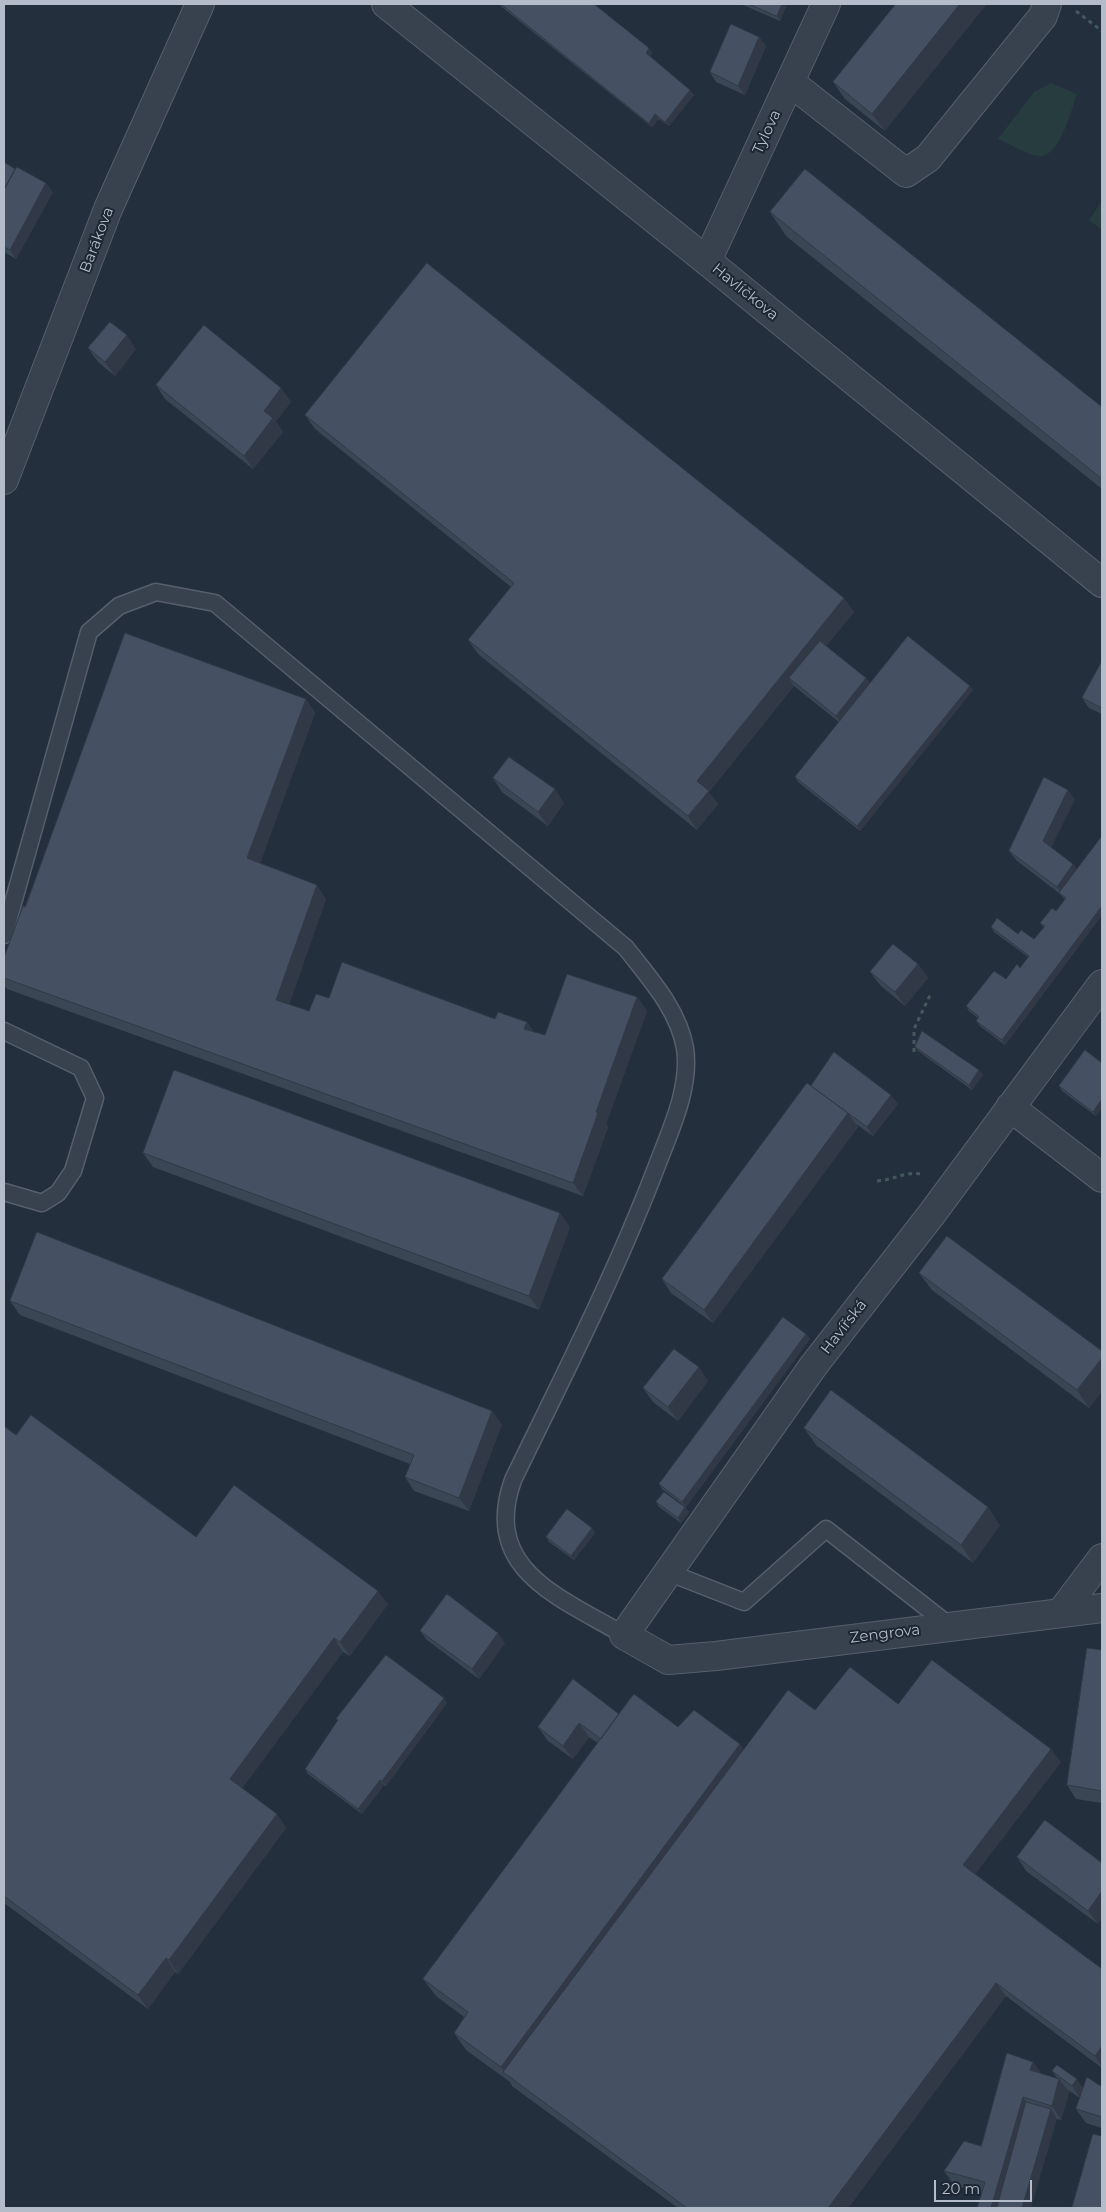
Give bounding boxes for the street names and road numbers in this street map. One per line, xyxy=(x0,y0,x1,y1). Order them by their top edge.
street label: Tylova xyxy=(749,107,785,157)
street label: Barákova xyxy=(76,205,118,275)
street label: Havlíčkova xyxy=(708,260,782,324)
street label: Havířská xyxy=(817,1296,871,1358)
street label: Zengrova xyxy=(849,1621,921,1647)

